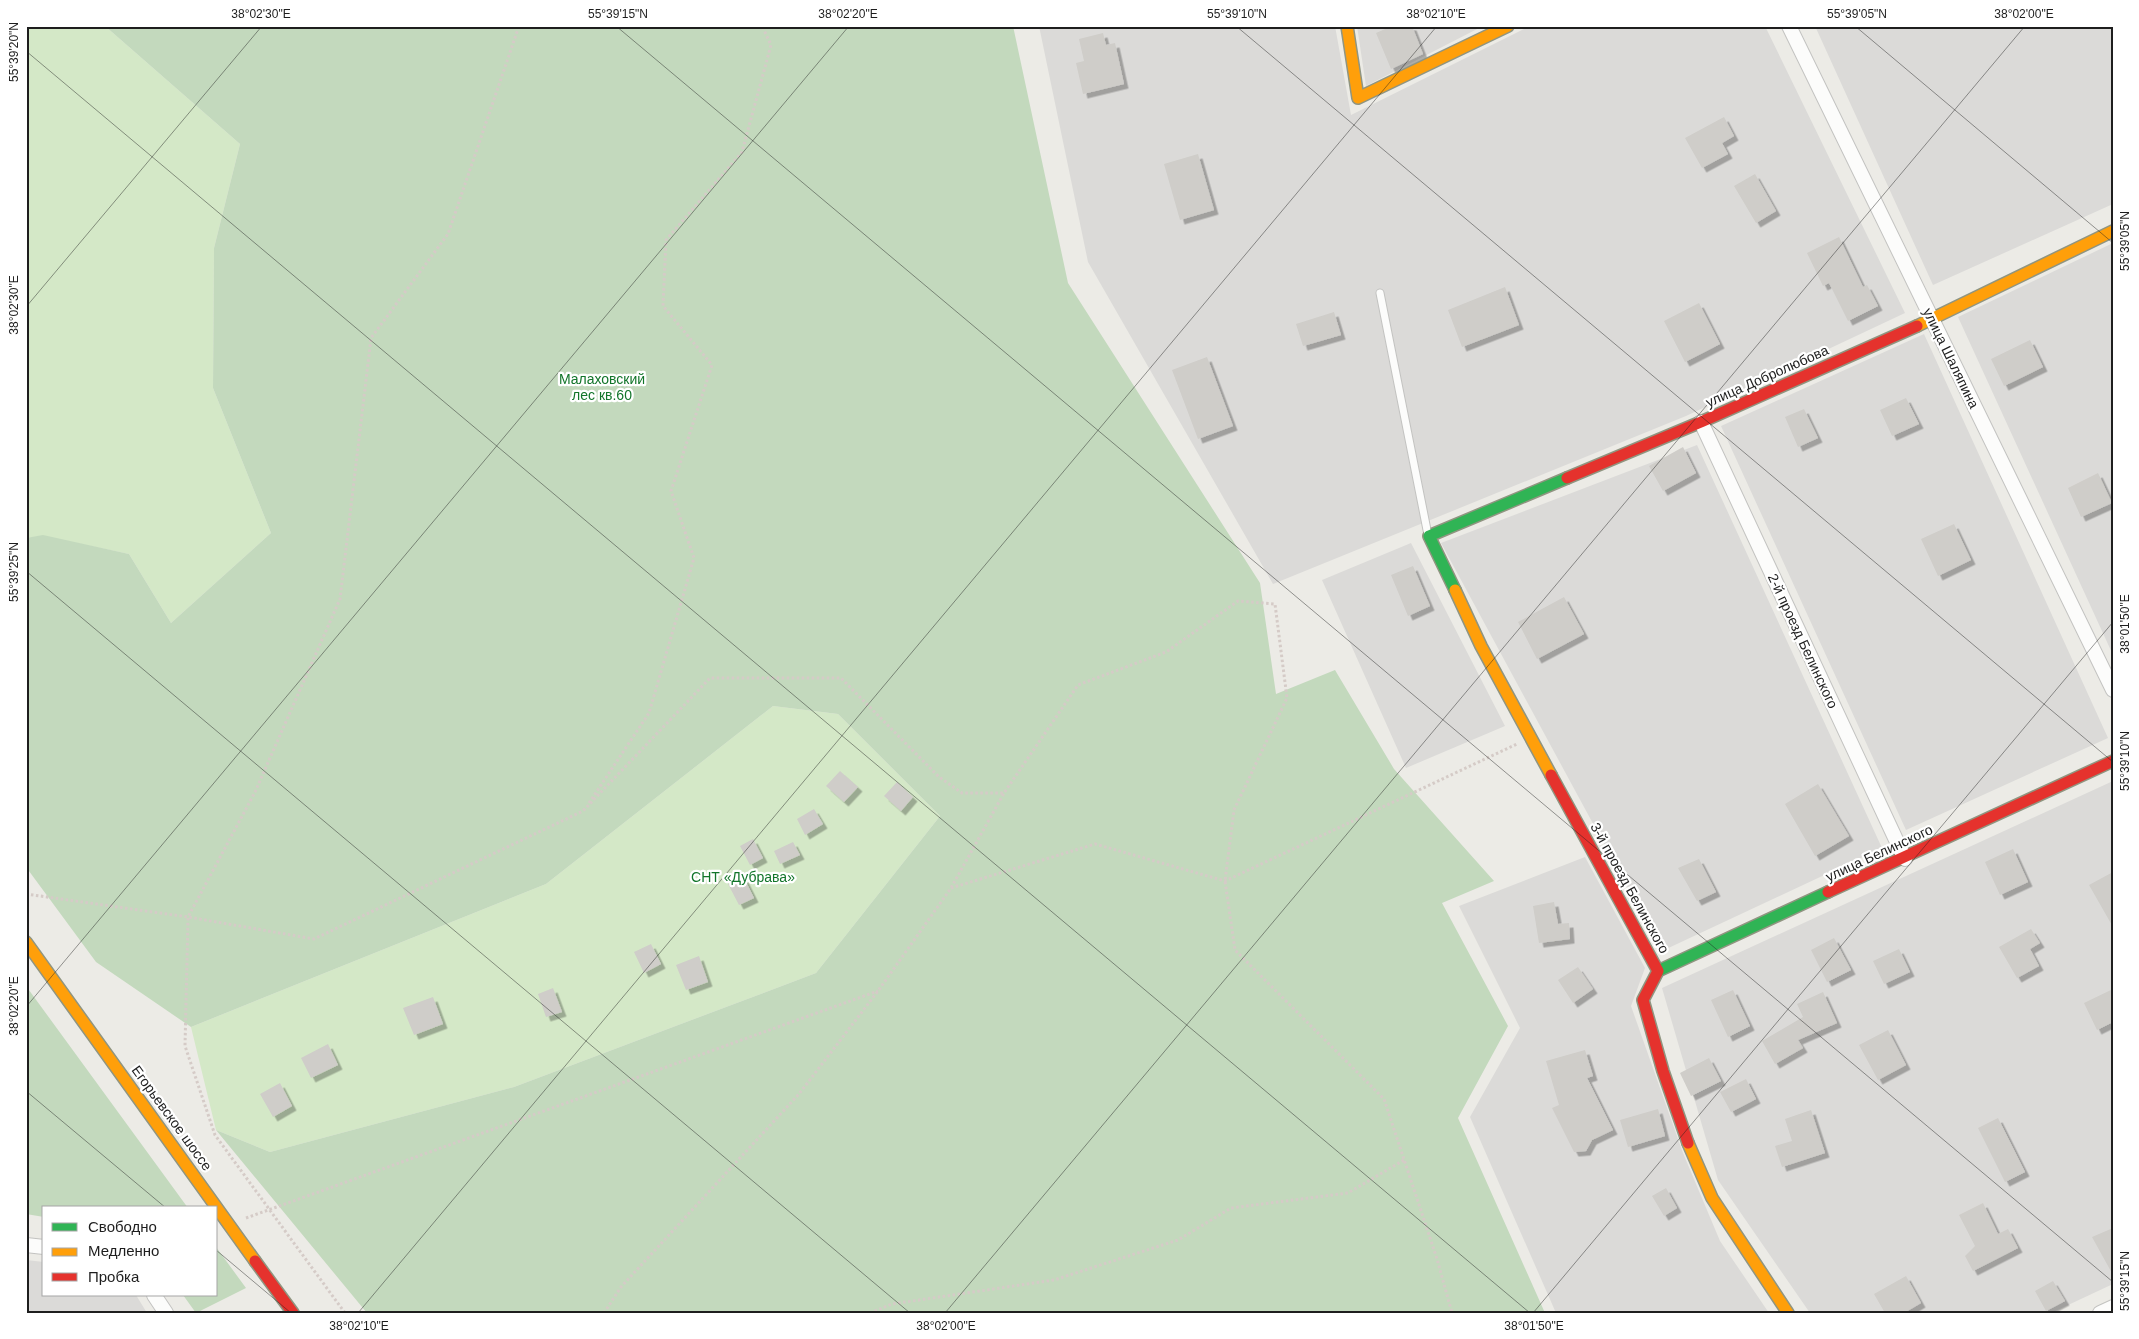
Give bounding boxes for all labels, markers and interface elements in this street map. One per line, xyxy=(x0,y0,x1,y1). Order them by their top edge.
text: 38°02'30"E xyxy=(231,7,291,21)
text: 55°39'15"N xyxy=(588,7,648,21)
text: 38°02'20"E xyxy=(818,7,878,21)
text: 55°39'10"N xyxy=(1207,7,1267,21)
text: 38°02'10"E xyxy=(1406,7,1466,21)
text: 55°39'05"N xyxy=(1827,7,1887,21)
text: 38°02'00"E xyxy=(1994,7,2054,21)
text: 55°39'20"N xyxy=(7,22,21,82)
text: 55°39'05"N xyxy=(2118,211,2132,271)
text: 38°02'30"E xyxy=(7,275,21,335)
street label: улица Шаляпина xyxy=(1920,305,1982,411)
street label: улица Добролюбова xyxy=(1703,342,1831,410)
park label: Малаховский лес кв.60 xyxy=(559,371,645,403)
text: 55°39'25"N xyxy=(7,542,21,602)
street label: 2-й проезд Белинского xyxy=(1765,571,1841,711)
text: 38°01'50"E xyxy=(2118,594,2132,654)
text: 55°39'10"N xyxy=(2118,731,2132,791)
street label: 3-й проезд Белинского xyxy=(1587,820,1673,956)
street label: улица Белинского xyxy=(1823,821,1935,885)
park label: СНТ «Дубрава» xyxy=(691,869,795,885)
text: 38°02'20"E xyxy=(7,976,21,1036)
street label: Егорьевское шоссе xyxy=(129,1062,216,1174)
legend xyxy=(42,1206,218,1296)
text: Свободно xyxy=(88,1218,157,1235)
text: Медленно xyxy=(88,1242,159,1259)
text: 55°39'15"N xyxy=(2118,1251,2132,1311)
text: Пробка xyxy=(88,1268,140,1285)
text: 38°02'10"E xyxy=(329,1319,389,1333)
text: 38°02'00"E xyxy=(916,1319,976,1333)
text: 38°01'50"E xyxy=(1504,1319,1564,1333)

